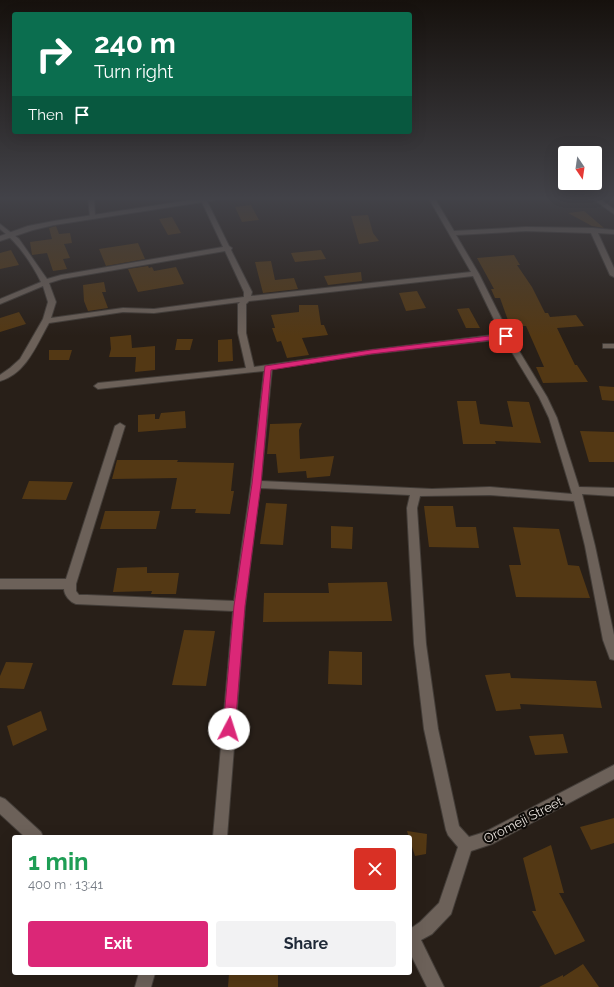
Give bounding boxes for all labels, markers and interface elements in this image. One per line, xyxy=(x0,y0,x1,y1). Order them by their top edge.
text: 240 m xyxy=(94,27,176,60)
icon: right xyxy=(28,28,80,80)
text: Turn right xyxy=(94,61,173,82)
icon: arrive xyxy=(71,104,93,126)
text: Then xyxy=(28,106,63,124)
north arrow xyxy=(558,146,602,190)
map controls xyxy=(558,146,602,190)
pin xyxy=(489,319,523,353)
icon: arrive xyxy=(495,325,517,347)
position arrow xyxy=(208,708,250,750)
street label: Oromeji Street xyxy=(481,793,566,846)
text: 1 min xyxy=(28,847,89,876)
button: close xyxy=(354,848,396,890)
text: 400 m · 13:41 xyxy=(28,877,103,892)
button: Exit xyxy=(28,921,208,967)
button: Share xyxy=(216,921,396,967)

